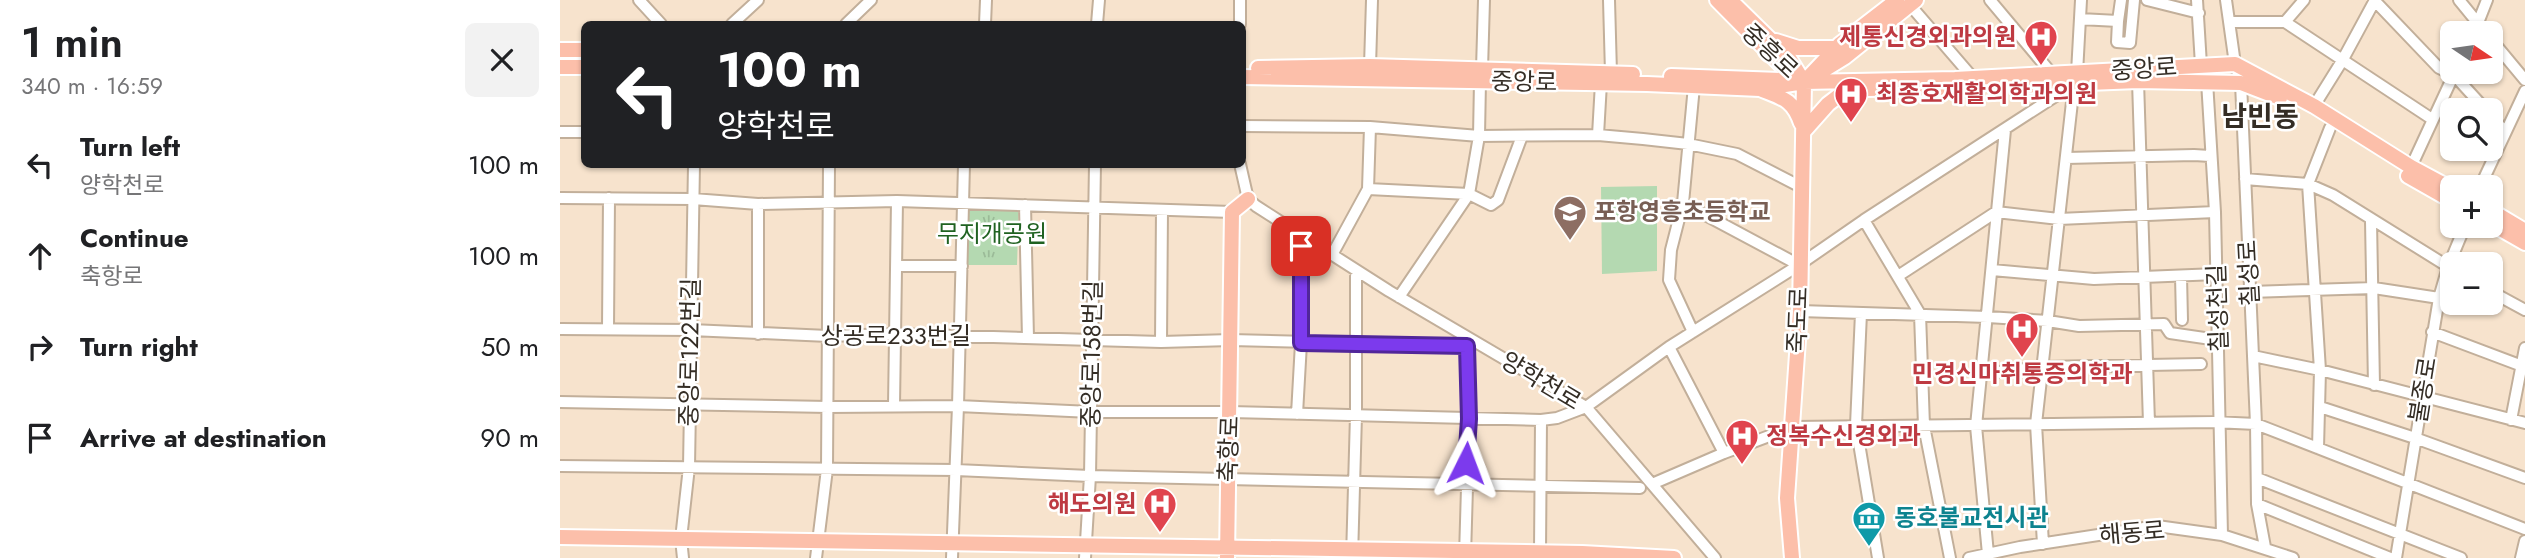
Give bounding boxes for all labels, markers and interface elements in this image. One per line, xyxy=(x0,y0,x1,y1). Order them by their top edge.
text: 1 min xyxy=(21,12,123,73)
street label: 중흥로 xyxy=(1734,15,1807,86)
hospital icon: 제통신경외과의원 xyxy=(2022,18,2060,67)
place label: 제통신경외과의원 xyxy=(1839,19,2016,54)
north arrow xyxy=(2440,21,2502,84)
map controls xyxy=(2440,21,2503,315)
button: close xyxy=(465,23,539,97)
text: 100 m xyxy=(717,35,862,105)
icon: left xyxy=(602,49,693,140)
street label: 중앙로 xyxy=(2110,49,2178,88)
street label: 중앙로 xyxy=(1491,63,1557,100)
text: 340 m · 16:59 xyxy=(21,69,163,103)
hospital icon: 최종호재활의학과의원 xyxy=(1832,75,1870,124)
place label: 최종호재활의학과의원 xyxy=(1876,76,2097,111)
district label: 남빈동 xyxy=(2221,96,2299,137)
button: search xyxy=(2440,98,2503,161)
text: 양학천로 xyxy=(717,103,835,149)
text: Turn left xyxy=(80,128,180,166)
icon: left xyxy=(21,146,59,184)
text: 100 m xyxy=(468,146,539,184)
text: 양학천로 xyxy=(80,168,165,202)
button: + xyxy=(2440,175,2503,238)
school or university icon: 포항영흥초등학교 xyxy=(1551,193,1589,242)
place label: 포항영흥초등학교 xyxy=(1594,194,1771,229)
park label: 무지개공원 xyxy=(937,216,1047,251)
pin xyxy=(1271,216,1331,276)
text: Continue xyxy=(80,219,189,257)
icon: arrive xyxy=(1282,227,1320,265)
icon: ahead xyxy=(21,237,59,275)
text: 100 m xyxy=(468,237,539,275)
street label: 칠성로 xyxy=(2229,239,2268,307)
button: − xyxy=(2440,252,2503,315)
text: 축항로 xyxy=(80,259,143,293)
street label: 칠성천길 xyxy=(2198,263,2237,353)
street label: 중앙로122번길 xyxy=(671,277,708,427)
street label: 중앙로158번길 xyxy=(1073,280,1110,428)
street label: 죽도로 xyxy=(1779,286,1816,354)
hospital icon: 민경신마취통증의학과 xyxy=(2003,310,2041,359)
street label: 상공로233번길 xyxy=(821,318,971,353)
icon: right xyxy=(21,328,59,366)
text: Turn right xyxy=(80,328,198,366)
text: 50 m xyxy=(481,328,539,366)
street label: 양학천로 xyxy=(1494,343,1588,418)
street label: 불종로 xyxy=(2400,354,2445,425)
place label: 민경신마취통증의학과 xyxy=(1912,356,2132,391)
street label: 축항로 xyxy=(1210,415,1247,483)
hospital icon: 정복수신경외과 xyxy=(1723,417,1761,466)
place label: 정복수신경외과 xyxy=(1766,418,1921,453)
icon: arrive xyxy=(21,419,59,457)
text: Arrive at destination xyxy=(80,419,327,457)
text: 90 m xyxy=(480,419,539,457)
position arrow xyxy=(1429,426,1503,500)
hospital icon: 해도의원 xyxy=(1141,485,1179,534)
place label: 해도의원 xyxy=(1048,486,1136,521)
museum icon: 동호불교전시관 xyxy=(1850,499,1888,548)
place label: 동호불교전시관 xyxy=(1894,500,2049,535)
street label: 해동로 xyxy=(2097,512,2166,553)

